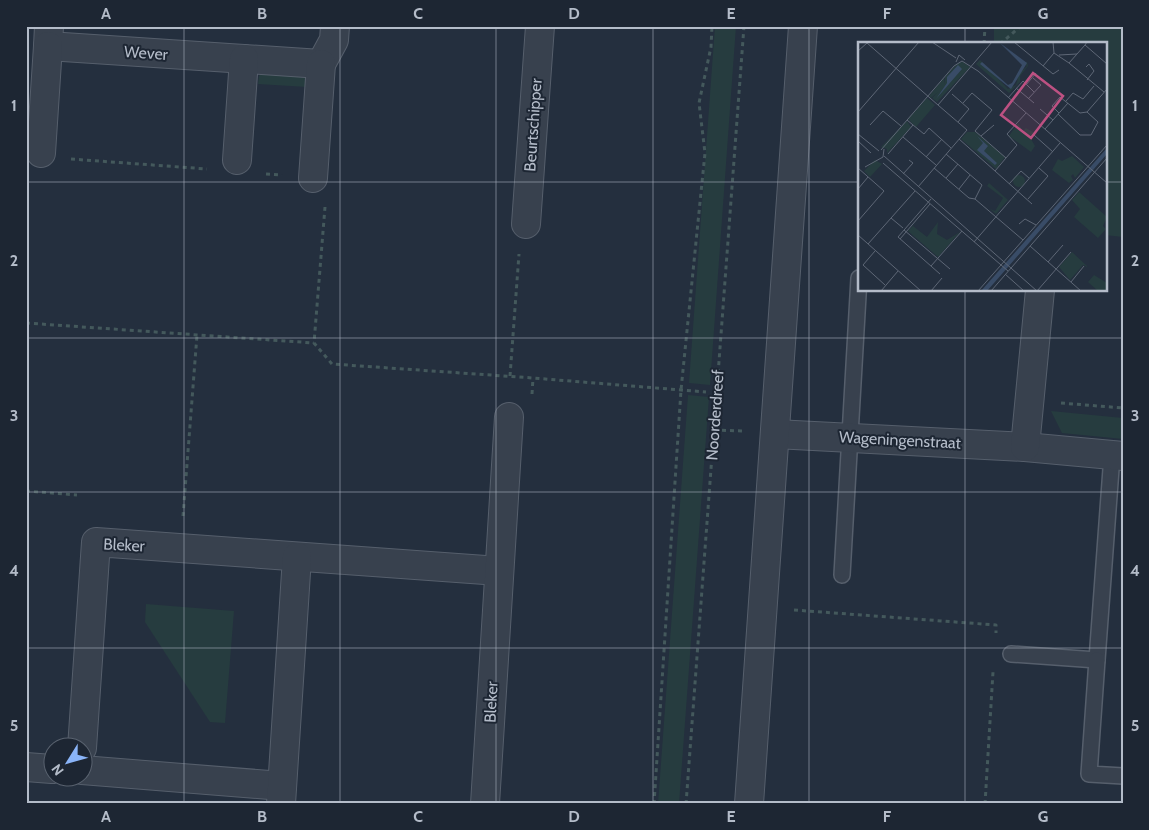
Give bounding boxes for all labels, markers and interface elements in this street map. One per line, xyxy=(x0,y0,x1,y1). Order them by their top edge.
text: A xyxy=(101,4,111,23)
text: B xyxy=(257,4,267,23)
text: C xyxy=(413,4,423,23)
text: D xyxy=(568,4,580,23)
text: E xyxy=(726,4,736,23)
text: F xyxy=(883,4,892,23)
text: G xyxy=(1038,4,1048,23)
street label: Wever xyxy=(124,42,169,64)
inset map xyxy=(858,42,1106,291)
street label: Beurtschipper xyxy=(520,77,546,172)
text: 1 xyxy=(11,96,17,115)
text: 1 xyxy=(1132,96,1138,115)
text: 2 xyxy=(10,251,18,270)
text: 2 xyxy=(1131,251,1139,270)
street label: Noorderdreef xyxy=(702,368,728,461)
text: 3 xyxy=(10,406,18,425)
text: 3 xyxy=(1131,406,1139,425)
street label: Wageningenstraat xyxy=(838,427,962,453)
street label: Bleker xyxy=(103,534,146,556)
text: 4 xyxy=(9,561,19,580)
text: 4 xyxy=(1130,561,1140,580)
street label: Bleker xyxy=(480,680,502,723)
text: 5 xyxy=(10,716,18,735)
text: 5 xyxy=(1131,716,1139,735)
north arrow xyxy=(42,738,92,788)
text: N xyxy=(47,760,68,779)
text: A xyxy=(101,807,111,826)
text: B xyxy=(257,807,267,826)
text: C xyxy=(413,807,423,826)
text: D xyxy=(568,807,580,826)
text: E xyxy=(726,807,736,826)
text: F xyxy=(883,807,892,826)
text: G xyxy=(1038,807,1048,826)

